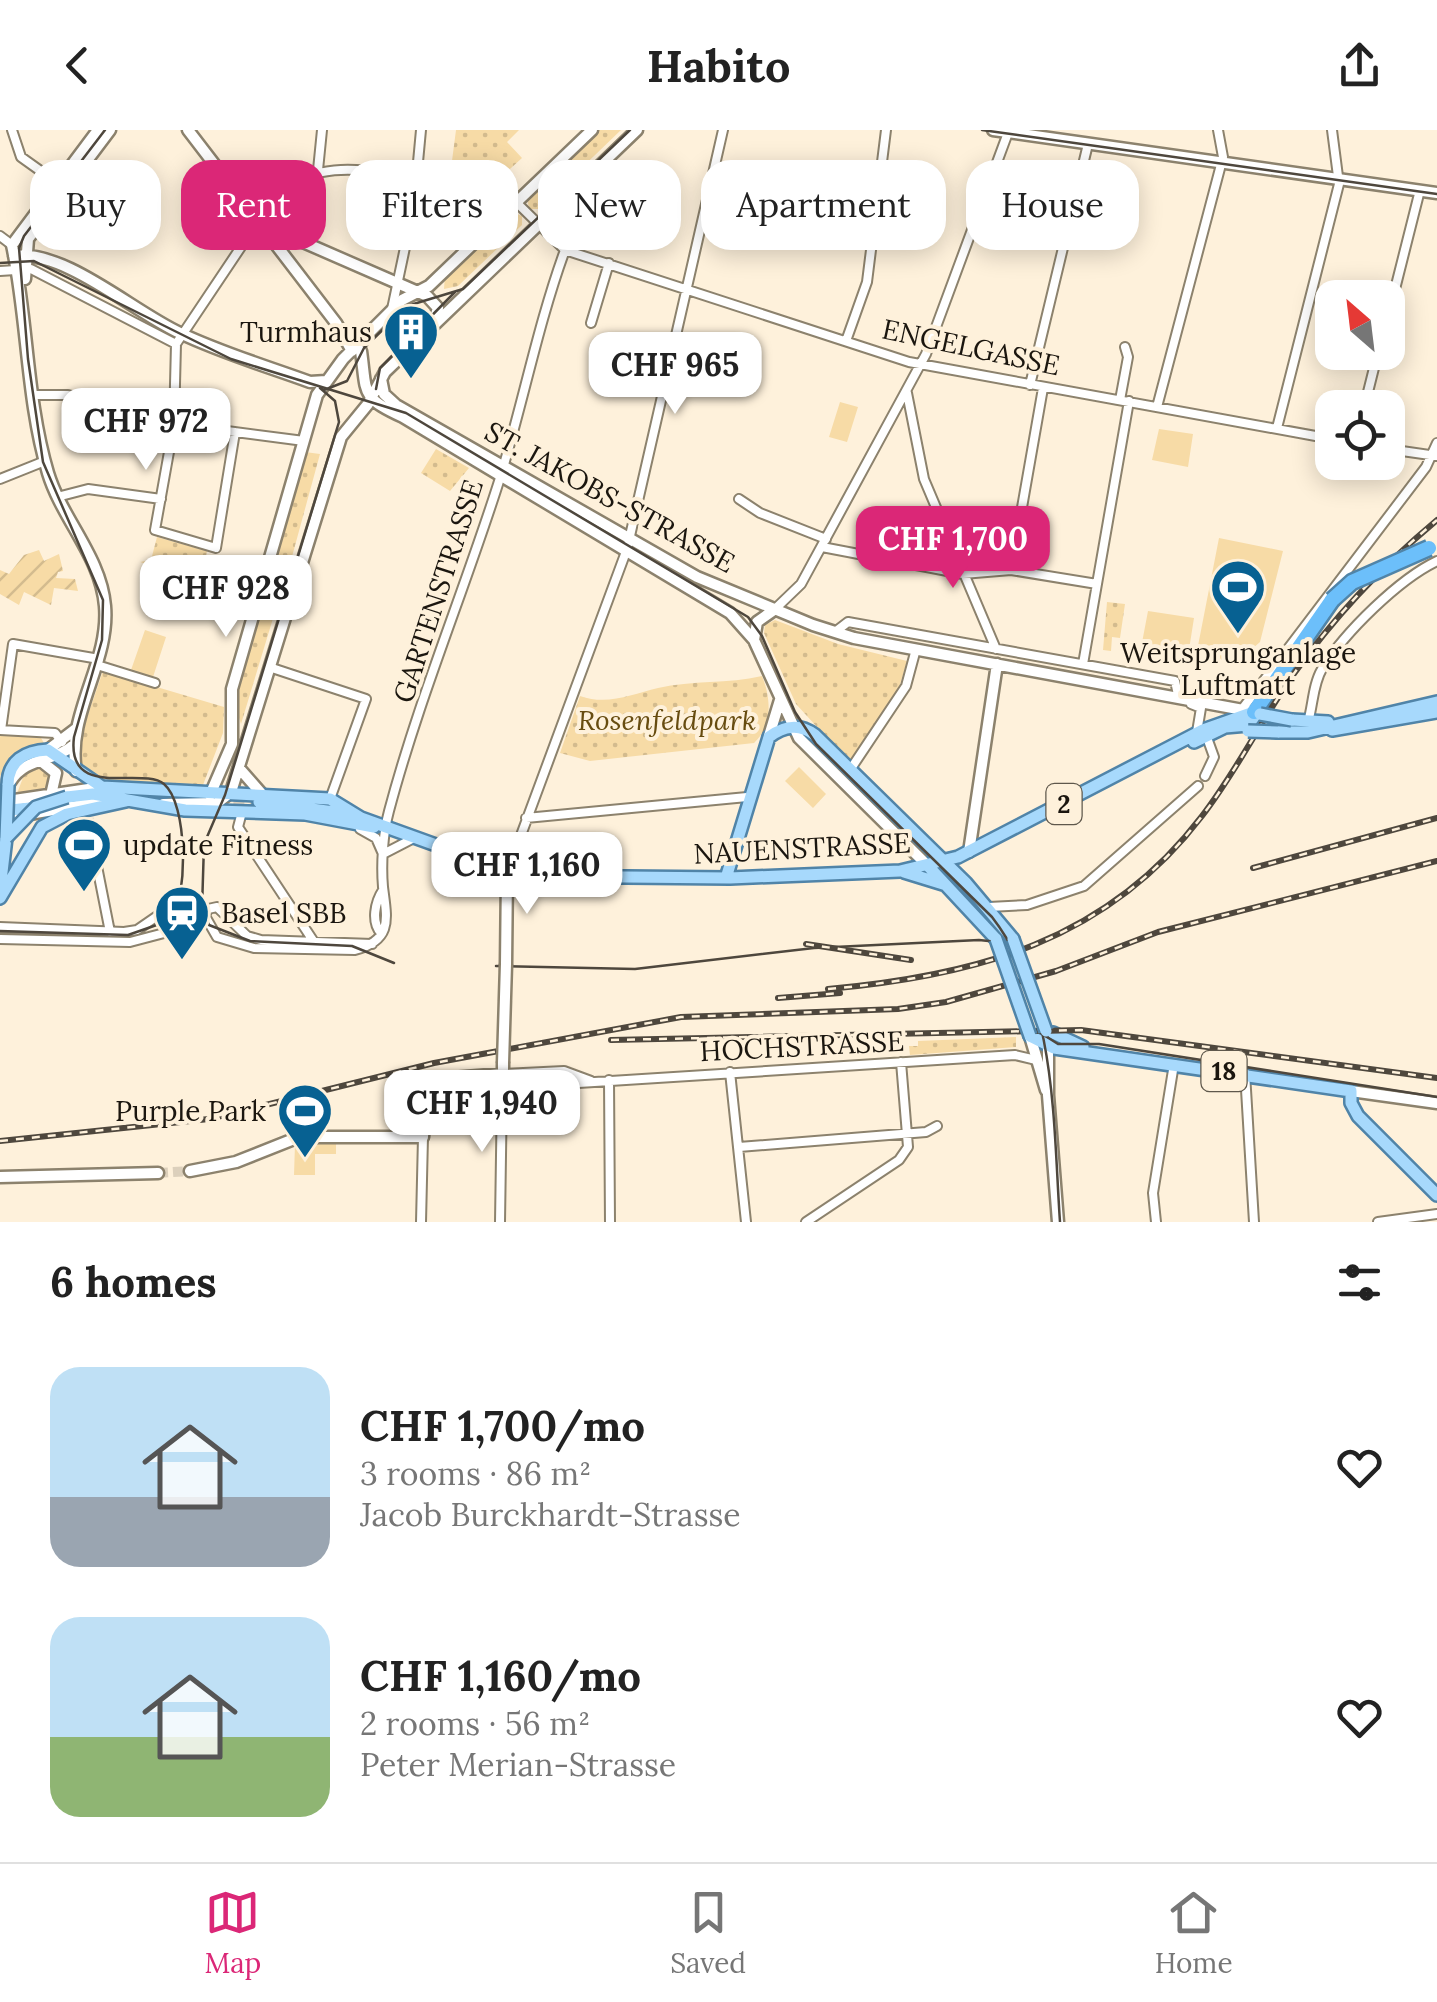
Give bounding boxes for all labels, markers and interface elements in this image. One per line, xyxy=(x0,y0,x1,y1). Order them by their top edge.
text: Habito xyxy=(647,37,790,94)
icon: back xyxy=(50,38,105,93)
icon: share xyxy=(1332,38,1387,93)
chip: Buy xyxy=(30,160,161,250)
chip: Rent xyxy=(181,160,326,250)
chip: Filters xyxy=(346,160,518,250)
chip: New xyxy=(538,160,681,250)
chip: Apartment xyxy=(701,160,946,250)
chip: House xyxy=(966,160,1139,250)
north arrow xyxy=(1315,280,1405,370)
map controls xyxy=(1315,280,1405,480)
building icon: Turmhaus xyxy=(381,302,441,381)
street label: ENGELGASSE xyxy=(879,311,1063,383)
place label: Turmhaus xyxy=(240,314,372,350)
pin: CHF 965 xyxy=(583,332,767,417)
text: CHF 965 xyxy=(611,344,739,385)
pin: CHF 972 xyxy=(54,388,238,473)
button: locate xyxy=(1315,390,1405,480)
text: CHF 972 xyxy=(83,400,209,441)
street label: ST. JAKOBS-STRASSE xyxy=(479,413,741,581)
street label: GARTENSTRASSE xyxy=(385,475,491,707)
pin: CHF 1,700 xyxy=(839,506,1067,591)
text: CHF 1,700 xyxy=(878,518,1028,559)
pin: CHF 928 xyxy=(134,555,318,640)
sports icon: Weitsprunganlage Luftmatt xyxy=(1208,557,1268,636)
text: CHF 928 xyxy=(162,567,290,608)
place label: Weitsprunganlage Luftmatt xyxy=(1120,635,1356,703)
park label: Rosenfeldpark xyxy=(578,702,756,738)
road number: 2 xyxy=(1046,784,1082,824)
sports icon: update Fitness xyxy=(54,815,114,894)
street label: NAUENSTRASSE xyxy=(692,824,912,872)
place label: update Fitness xyxy=(123,827,313,863)
pin: CHF 1,160 xyxy=(413,832,641,917)
text: CHF 1,160 xyxy=(453,844,601,885)
station icon: Basel SBB xyxy=(152,883,212,962)
place label: Basel SBB xyxy=(221,895,346,931)
street label: HOCHSTRASSE xyxy=(699,1023,905,1069)
road number: 18 xyxy=(1202,1051,1246,1091)
pin: CHF 1,940 xyxy=(368,1070,596,1155)
sports icon: Purple Park xyxy=(275,1081,335,1160)
text: CHF 1,940 xyxy=(406,1082,558,1123)
place label: Purple Park xyxy=(115,1093,266,1129)
text: 6 homes xyxy=(50,1255,217,1309)
icon: filters xyxy=(1332,1255,1387,1310)
text: CHF 1,700/mo xyxy=(360,1399,645,1453)
icon: home xyxy=(130,1407,250,1527)
icon: heart xyxy=(1332,1440,1387,1495)
text: 3 rooms · 86 m² xyxy=(360,1453,591,1494)
text: Jacob Burckhardt-Strasse xyxy=(360,1494,741,1535)
text: CHF 1,160/mo xyxy=(360,1649,641,1703)
icon: home xyxy=(130,1657,250,1777)
icon: heart xyxy=(1332,1690,1387,1745)
text: 2 rooms · 56 m² xyxy=(360,1703,590,1744)
text: Peter Merian-Strasse xyxy=(360,1744,676,1785)
tab: Map xyxy=(204,1885,261,1981)
tab: Saved xyxy=(670,1885,746,1981)
tab: Home xyxy=(1155,1885,1233,1981)

